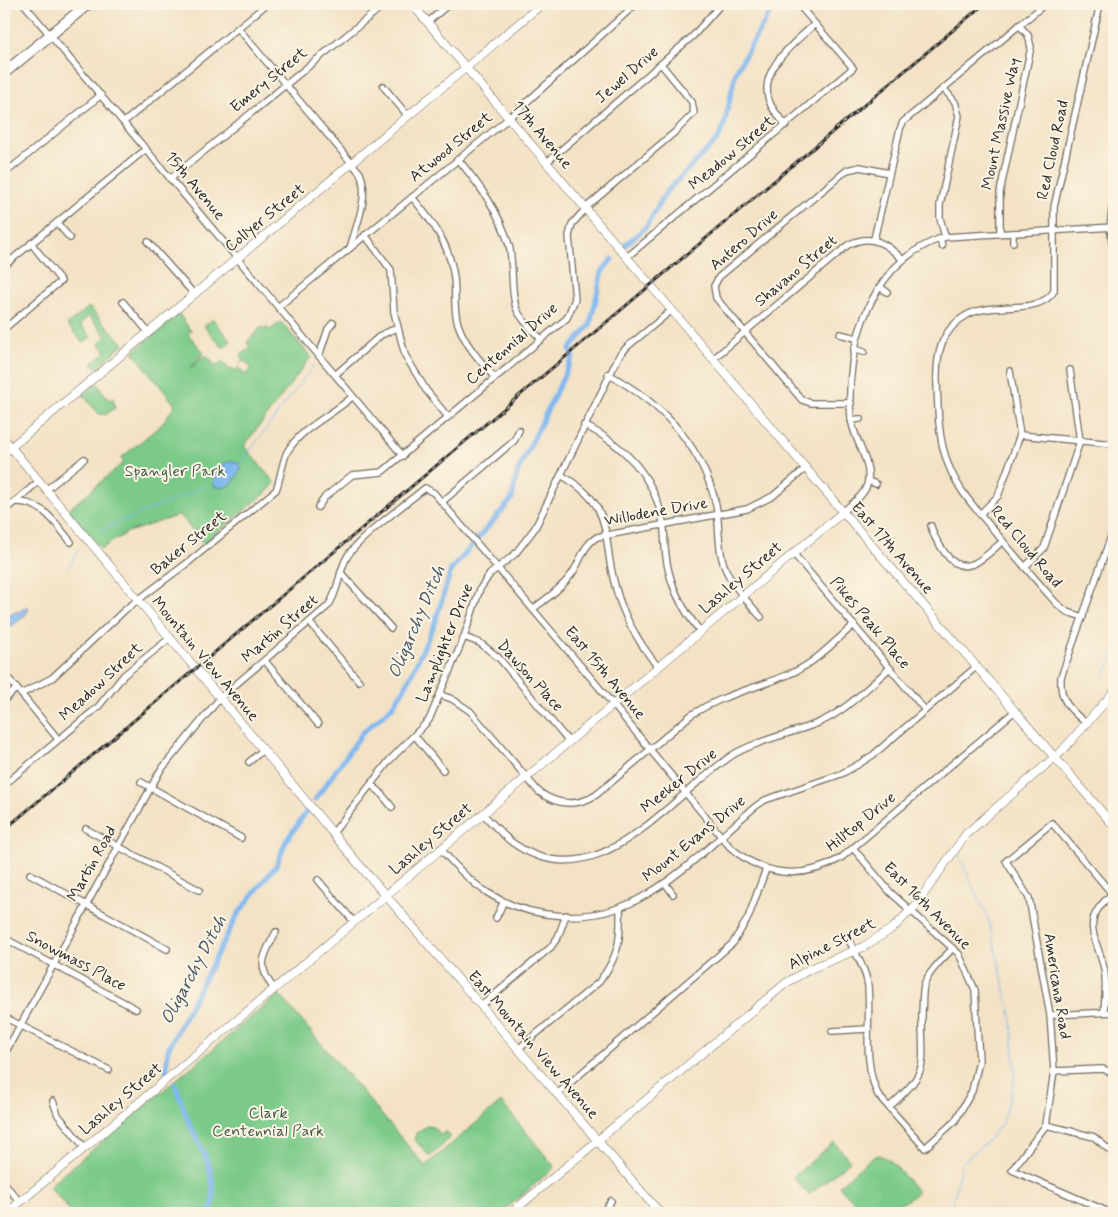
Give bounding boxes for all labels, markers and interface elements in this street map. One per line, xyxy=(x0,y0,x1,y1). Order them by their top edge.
street label: Emery Street xyxy=(226,42,312,118)
street label: Jewel Drive xyxy=(591,42,663,108)
street label: Mount Massive Way xyxy=(977,56,1025,192)
street label: 17th Avenue xyxy=(507,96,577,174)
street label: Red Cloud Road xyxy=(1032,98,1074,202)
street label: Atwood Street xyxy=(405,107,497,187)
street label: Meadow Street xyxy=(684,110,780,195)
street label: 15th Avenue xyxy=(160,147,230,225)
street label: Collyer Street xyxy=(220,179,310,257)
street label: Antero Drive xyxy=(705,205,783,275)
street label: Shavano Street xyxy=(750,230,842,312)
street label: Centennial Drive xyxy=(462,298,562,390)
park label: Spangler Park xyxy=(125,461,225,482)
street label: Willodene Drive xyxy=(603,492,710,531)
street label: East 17th Avenue xyxy=(846,497,938,599)
street label: Red Cloud Road xyxy=(985,501,1067,593)
street label: Baker Street xyxy=(147,505,232,580)
street label: Lashley Street xyxy=(695,537,787,619)
water label: Oligarchy Ditch xyxy=(382,562,452,682)
street label: Pikes Peak Place xyxy=(825,572,915,674)
street label: Lamplighter Drive xyxy=(412,580,478,706)
street label: Martin Street xyxy=(237,590,323,668)
street label: Mountain View Avenue xyxy=(146,592,264,726)
street label: East 15th Avenue xyxy=(560,622,650,724)
street label: Dawson Place xyxy=(492,636,568,716)
street label: Meadow Street xyxy=(55,638,148,726)
street label: Meeker Drive xyxy=(636,744,722,818)
street label: Hilltop Drive xyxy=(822,787,900,857)
street label: Mount Evans Drive xyxy=(638,791,750,887)
street label: Lashley Street xyxy=(385,798,477,880)
street label: Martin Road xyxy=(62,822,122,906)
street label: East 16th Avenue xyxy=(878,857,976,955)
water label: Oligarchy Ditch xyxy=(155,911,233,1029)
street label: Alpine Street xyxy=(785,913,880,975)
street label: Snowmass Place xyxy=(22,926,130,996)
street label: Americana Road xyxy=(1038,931,1076,1041)
street label: East Mountain View Avenue xyxy=(463,966,603,1124)
street label: Lashley Street xyxy=(75,1058,167,1140)
park label: Clark Centennial Park xyxy=(212,1103,324,1142)

